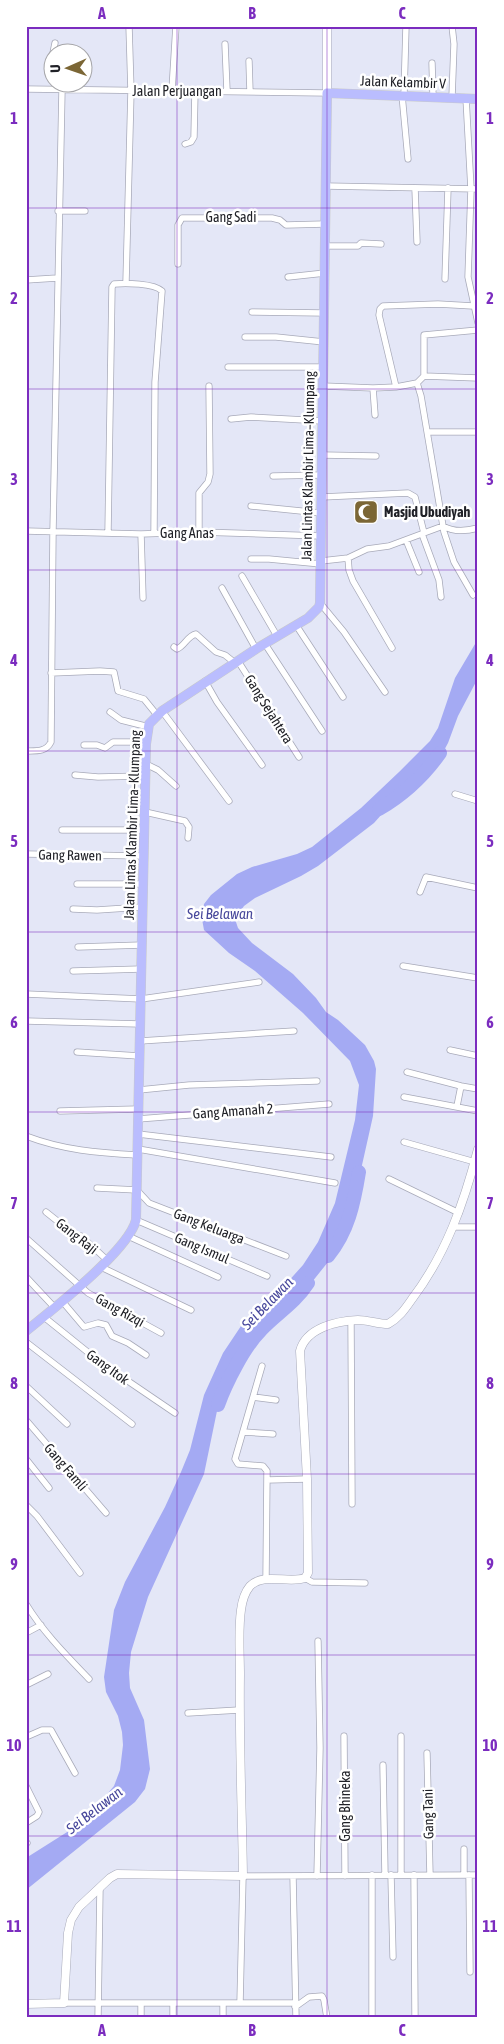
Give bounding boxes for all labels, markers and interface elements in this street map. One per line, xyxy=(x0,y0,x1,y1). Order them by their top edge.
text: A xyxy=(97,4,106,22)
text: B xyxy=(248,4,256,22)
text: C xyxy=(398,4,406,22)
north arrow xyxy=(42,42,92,92)
text: U xyxy=(47,64,63,73)
street label: Jalan Kelambir V xyxy=(360,73,446,91)
street label: Jalan Perjuangan xyxy=(132,83,222,99)
text: 1 xyxy=(10,109,18,127)
text: 1 xyxy=(486,109,494,127)
street label: Gang Sadi xyxy=(206,209,256,225)
text: 2 xyxy=(10,289,18,307)
text: 2 xyxy=(486,289,494,307)
street label: Jalan Lintas Klambir Lima–Klumpang xyxy=(298,371,318,561)
text: 3 xyxy=(10,470,18,488)
text: 3 xyxy=(486,470,494,488)
mosque icon: Masjid Ubudiyah xyxy=(353,499,379,525)
place label: Masjid Ubudiyah xyxy=(384,504,470,520)
street label: Gang Anas xyxy=(160,525,214,541)
text: 4 xyxy=(9,651,18,669)
text: 4 xyxy=(485,651,494,669)
street label: Gang Sejahtera xyxy=(242,672,296,746)
street label: Jalan Lintas Klambir Lima–Klumpang xyxy=(121,730,143,920)
text: 5 xyxy=(10,832,18,850)
text: 5 xyxy=(486,832,494,850)
street label: Gang Rawen xyxy=(38,846,102,864)
water label: Sei Belawan xyxy=(186,905,253,922)
text: 6 xyxy=(10,1013,18,1031)
text: 6 xyxy=(486,1013,494,1031)
street label: Gang Amanah 2 xyxy=(192,1100,274,1122)
text: 7 xyxy=(10,1194,18,1212)
text: 7 xyxy=(486,1194,494,1212)
street label: Gang Keluarga xyxy=(171,1205,247,1247)
street label: Gang Raji xyxy=(53,1215,101,1257)
street label: Gang Ismul xyxy=(172,1229,232,1267)
water label: Sei Belawan xyxy=(237,1273,296,1333)
street label: Gang Rizqi xyxy=(93,1290,147,1330)
street label: Gang Itok xyxy=(84,1346,132,1388)
text: 8 xyxy=(10,1374,18,1392)
text: 8 xyxy=(486,1374,494,1392)
street label: Gang Famli xyxy=(41,1440,91,1494)
text: 9 xyxy=(10,1555,18,1573)
text: 9 xyxy=(486,1555,494,1573)
text: 10 xyxy=(6,1736,22,1754)
text: 10 xyxy=(482,1736,498,1754)
street label: Gang Bhineka xyxy=(337,1770,353,1842)
water label: Sei Belawan xyxy=(62,1783,125,1838)
street label: Gang Tani xyxy=(420,1789,436,1839)
text: 11 xyxy=(6,1917,22,1935)
text: 11 xyxy=(482,1917,498,1935)
text: A xyxy=(97,2021,106,2039)
text: B xyxy=(248,2021,256,2039)
text: C xyxy=(398,2021,406,2039)

